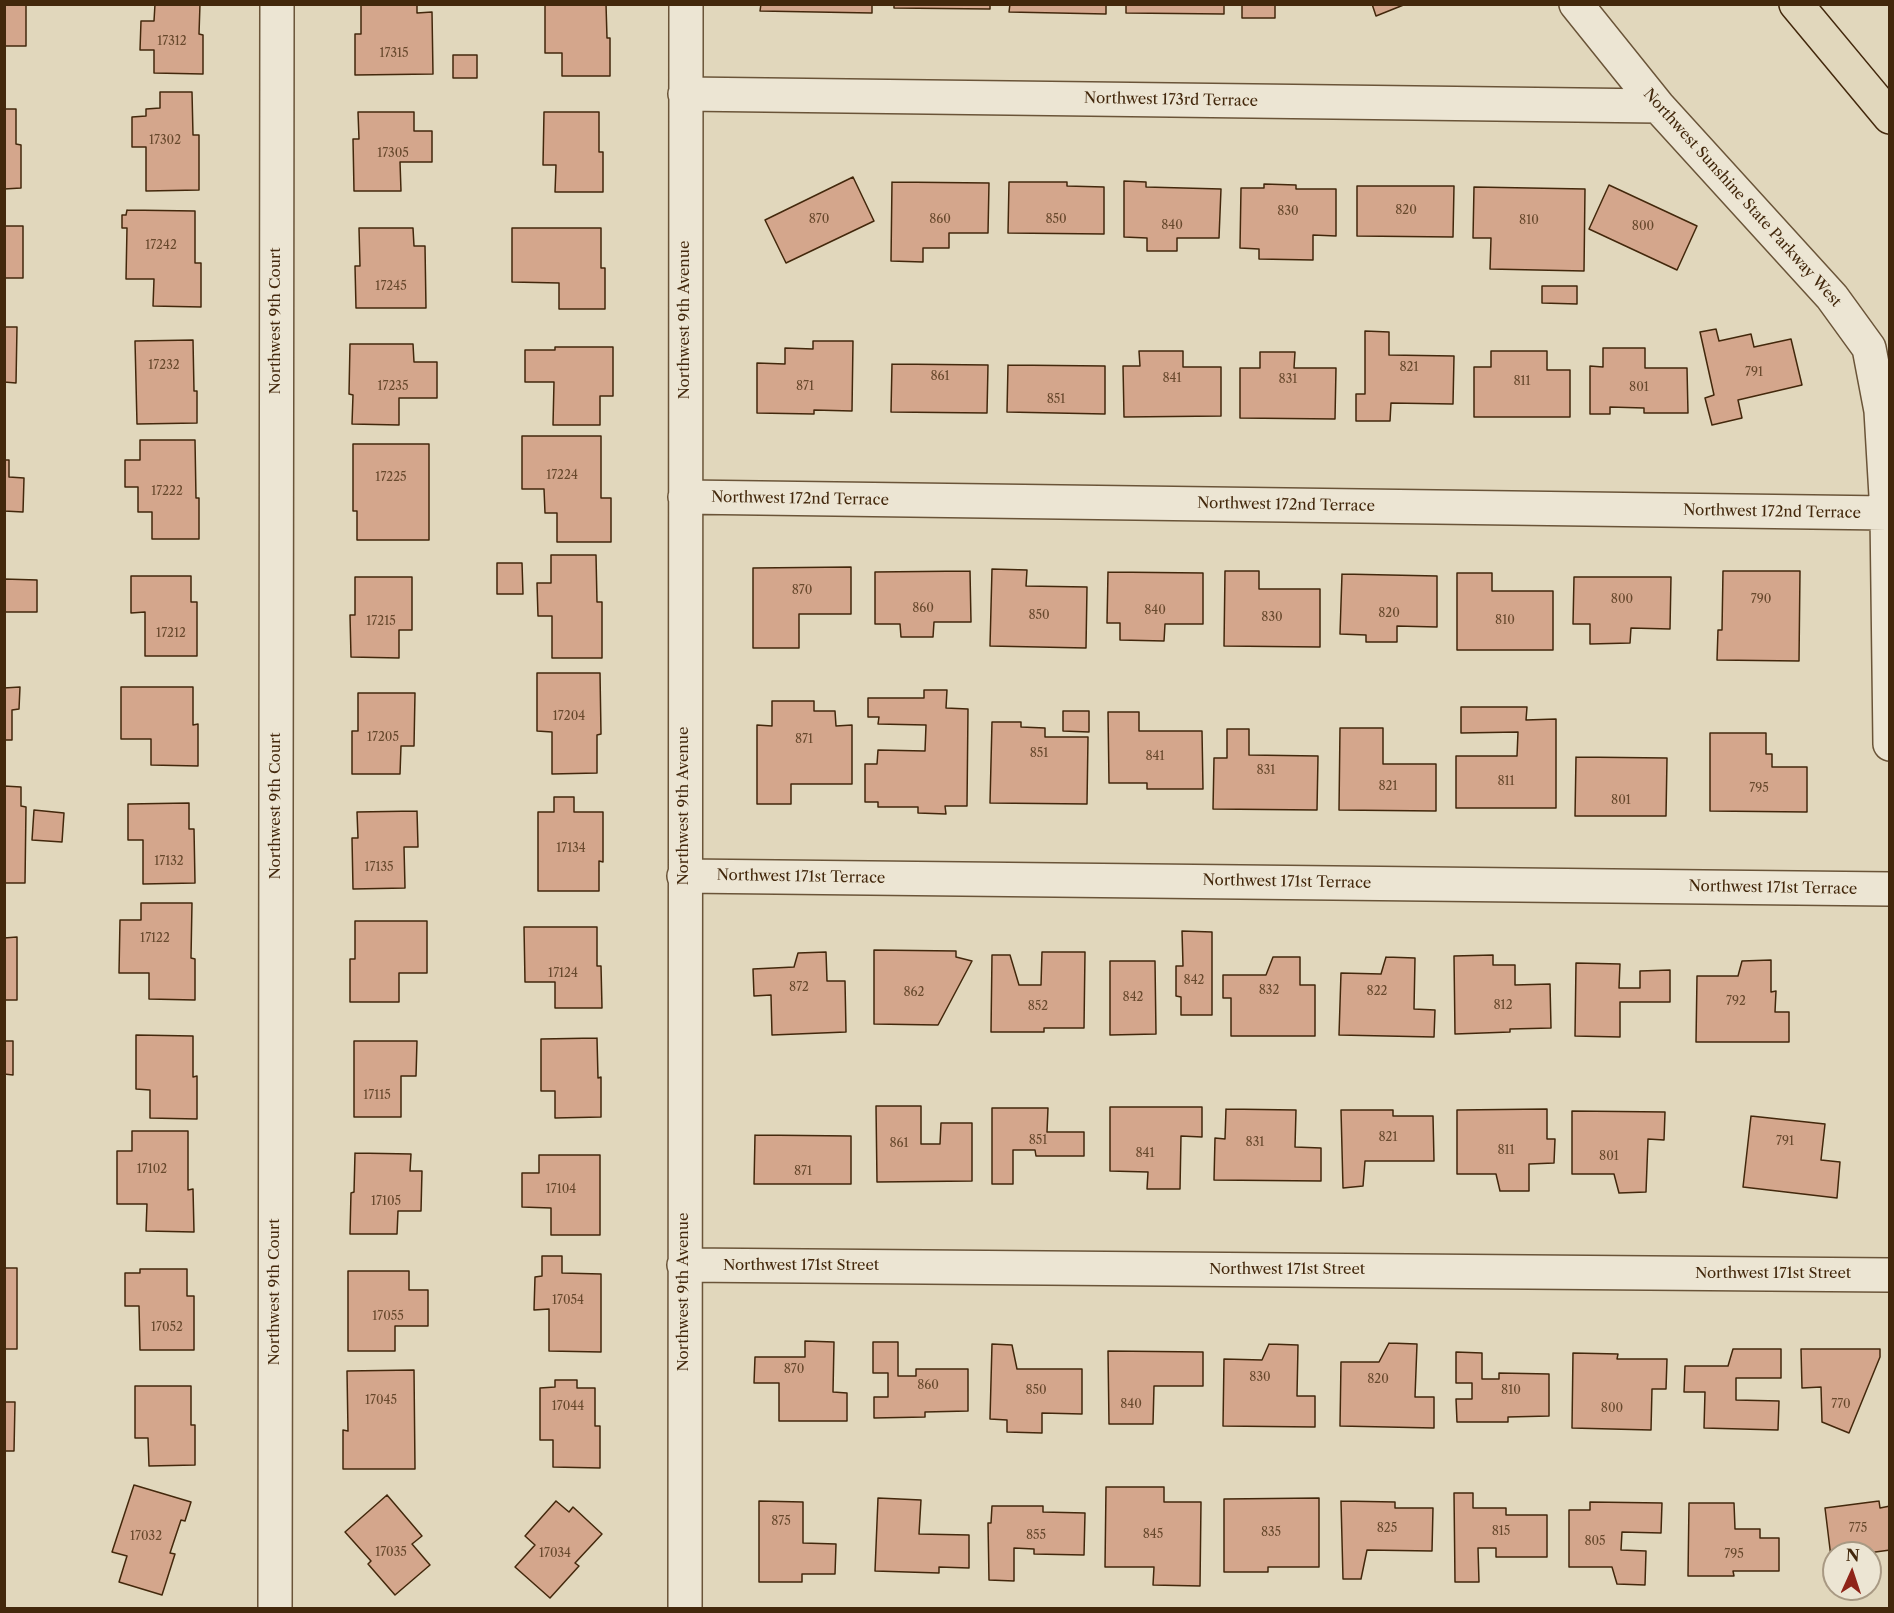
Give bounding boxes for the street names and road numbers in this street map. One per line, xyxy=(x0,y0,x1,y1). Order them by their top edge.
street label: Northwest Sunshine State Parkway West xyxy=(1639,85,1845,311)
street label: Northwest 173rd Terrace xyxy=(1084,89,1258,111)
street label: Northwest 9th Avenue xyxy=(676,241,694,399)
street label: Northwest 9th Court xyxy=(267,247,285,395)
street label: Northwest 172nd Terrace xyxy=(711,488,889,510)
street label: Northwest 172nd Terrace xyxy=(1197,494,1375,516)
street label: Northwest 172nd Terrace xyxy=(1683,501,1861,523)
street label: Northwest 9th Avenue xyxy=(675,727,693,885)
street label: Northwest 9th Court xyxy=(267,732,285,880)
street label: Northwest 171st Terrace xyxy=(717,867,885,887)
street label: Northwest 171st Terrace xyxy=(1203,872,1371,892)
street label: Northwest 171st Terrace xyxy=(1689,878,1857,898)
street label: Northwest 9th Avenue xyxy=(675,1213,693,1371)
street label: Northwest 9th Court xyxy=(266,1218,284,1366)
street label: Northwest 171st Street xyxy=(723,1257,879,1275)
street label: Northwest 171st Street xyxy=(1209,1261,1365,1279)
street label: Northwest 171st Street xyxy=(1695,1265,1851,1283)

